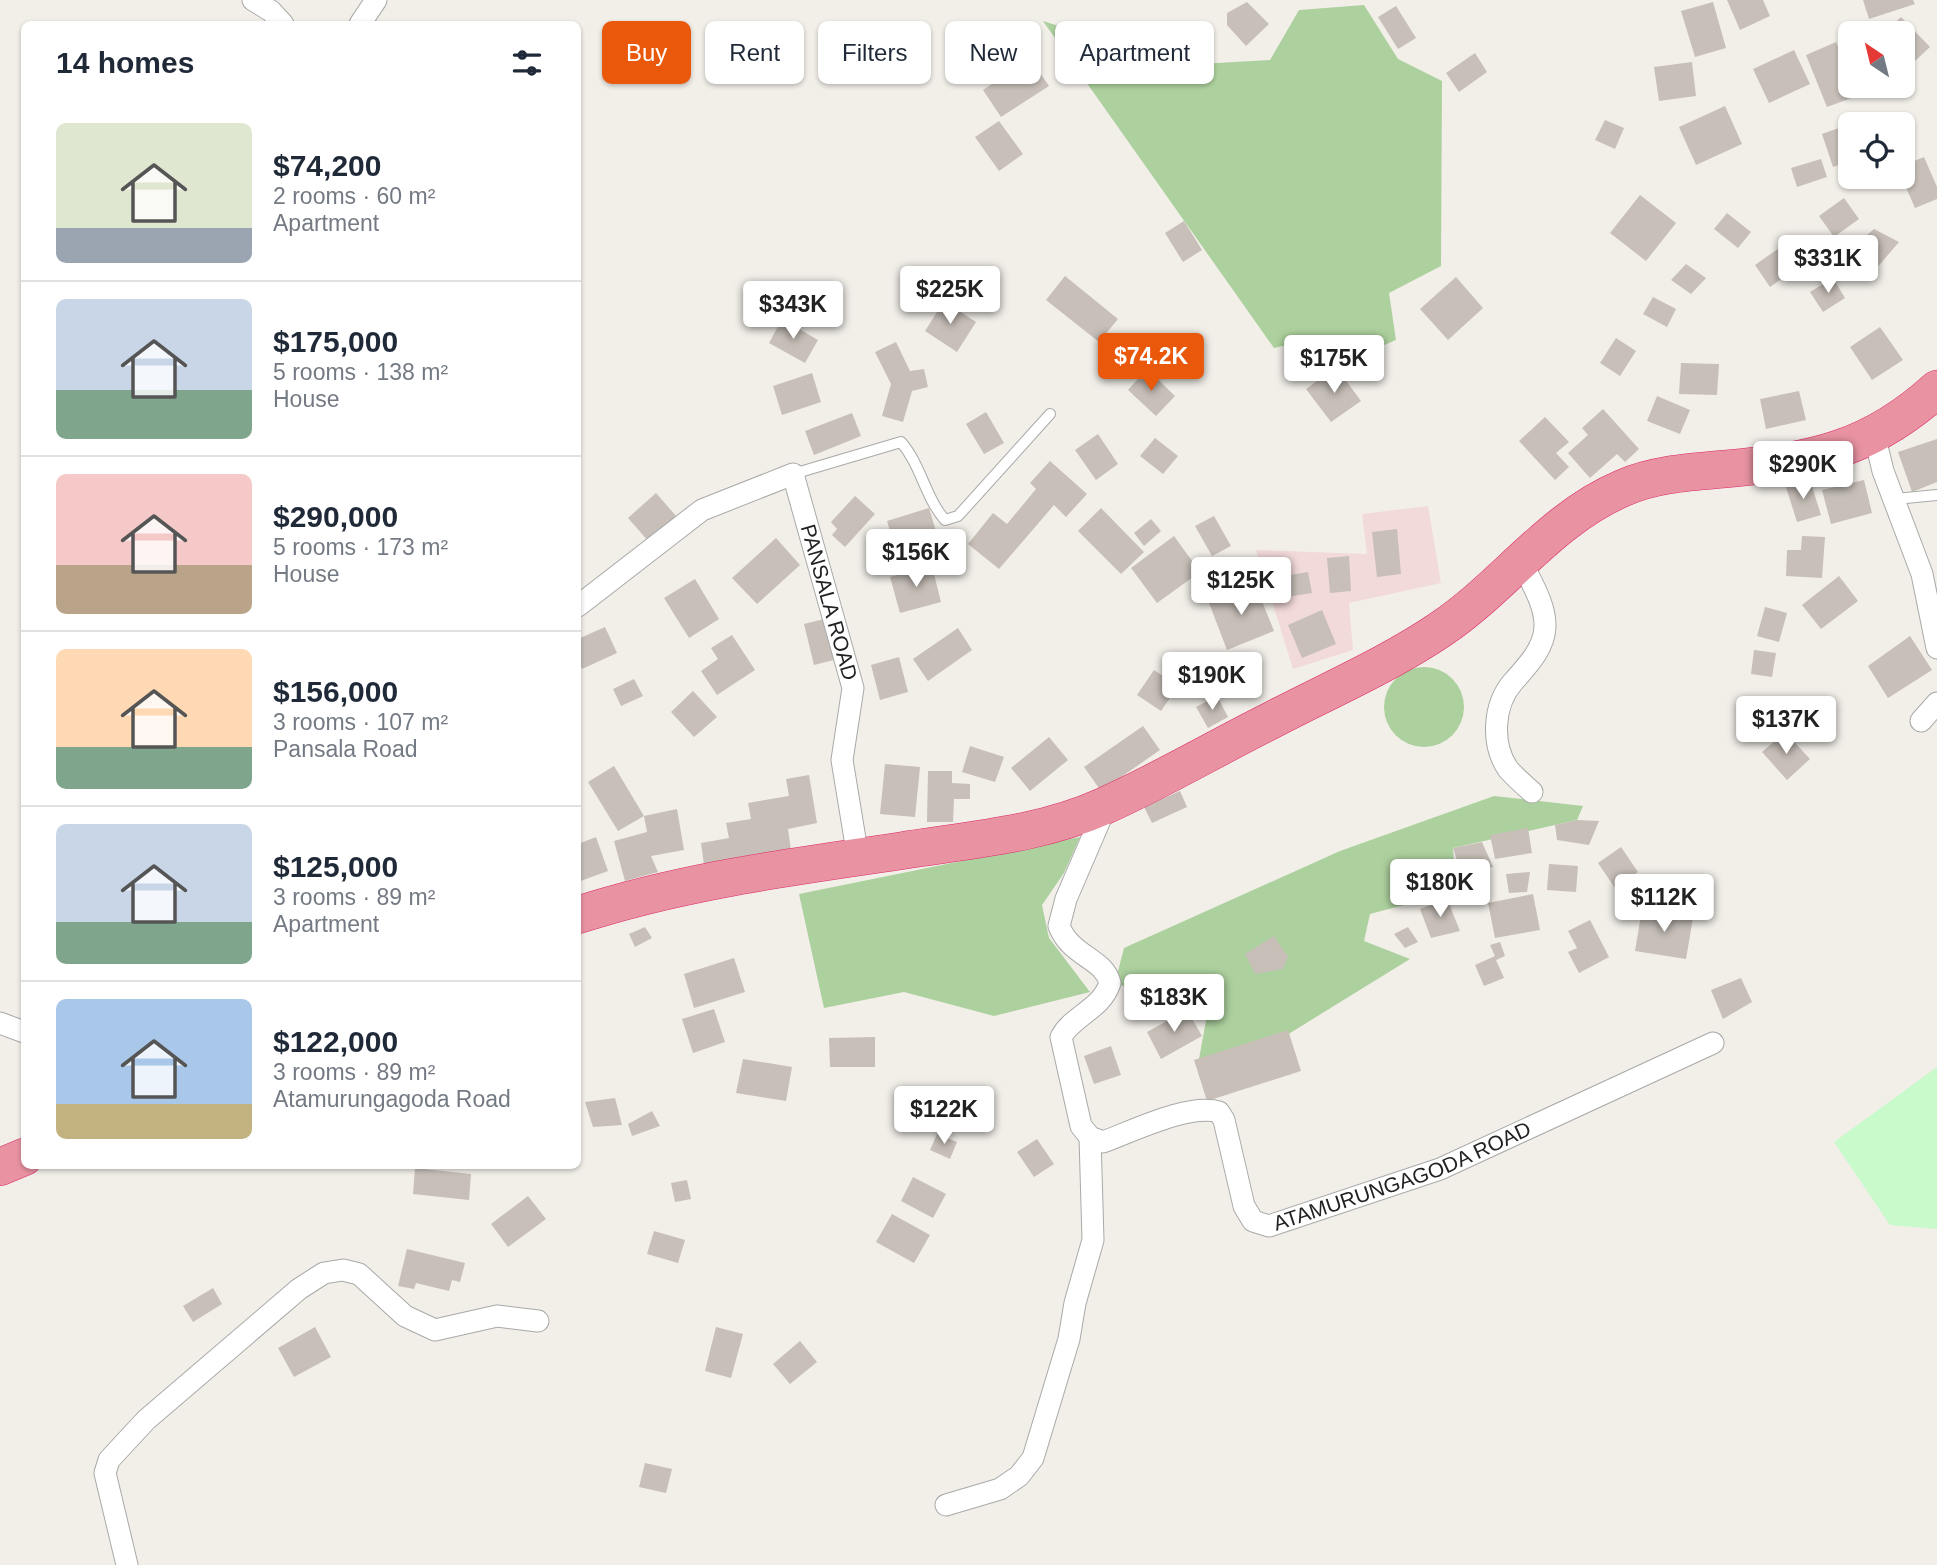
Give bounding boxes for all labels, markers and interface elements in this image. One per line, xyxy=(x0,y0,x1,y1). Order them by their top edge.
chip: Buy xyxy=(602,21,691,84)
chip: Rent xyxy=(705,21,804,84)
chip: Filters xyxy=(818,21,931,84)
chip: New xyxy=(945,21,1041,84)
chip: Apartment xyxy=(1055,21,1214,84)
north arrow xyxy=(1838,21,1914,98)
map controls xyxy=(1838,21,1915,189)
icon: filters xyxy=(508,44,546,82)
text: 14 homes xyxy=(56,46,194,79)
button: locate xyxy=(1838,112,1915,189)
text: $74,200 xyxy=(273,149,381,182)
icon: home xyxy=(112,151,196,235)
text: 2 rooms · 60 m² xyxy=(273,183,435,209)
text: Apartment xyxy=(273,210,379,236)
pin: $331K xyxy=(1779,236,1877,295)
text: $331K xyxy=(1794,245,1862,271)
pin: $225K xyxy=(901,266,999,326)
text: $225K xyxy=(916,276,984,302)
pin: $343K xyxy=(744,282,842,341)
text: $343K xyxy=(759,291,827,317)
text: $175,000 xyxy=(273,325,398,358)
icon: home xyxy=(112,327,196,411)
pin: $74.2K xyxy=(1094,334,1208,393)
pin: $175K xyxy=(1285,336,1383,395)
text: $74.2K xyxy=(1114,343,1188,369)
text: $175K xyxy=(1300,345,1368,371)
text: 5 rooms · 138 m² xyxy=(273,359,448,385)
text: House xyxy=(273,386,339,412)
pin: $290K xyxy=(1754,442,1852,501)
text: $290K xyxy=(1769,451,1837,477)
text: $290,000 xyxy=(273,500,398,533)
icon: home xyxy=(112,502,196,586)
street label: PANSALA ROAD xyxy=(797,522,862,683)
pin: $156K xyxy=(867,530,965,589)
text: 5 rooms · 173 m² xyxy=(273,534,448,560)
text: $156K xyxy=(882,539,950,565)
pin: $125K xyxy=(1192,558,1290,617)
text: House xyxy=(273,561,339,587)
text: $125K xyxy=(1207,567,1275,593)
pin: $190K xyxy=(1163,652,1261,712)
text: $190K xyxy=(1178,662,1246,688)
text: $156,000 xyxy=(273,675,398,708)
icon: home xyxy=(112,677,196,761)
pin: $137K xyxy=(1737,696,1835,756)
text: $137K xyxy=(1752,706,1820,732)
text: 3 rooms · 107 m² xyxy=(273,709,448,735)
text: Pansala Road xyxy=(273,736,418,762)
text: $125,000 xyxy=(273,850,398,883)
icon: home xyxy=(112,852,196,936)
pin: $180K xyxy=(1391,860,1489,919)
text: $180K xyxy=(1406,869,1474,895)
pin: $112K xyxy=(1615,874,1713,934)
text: 3 rooms · 89 m² xyxy=(273,884,435,910)
text: $112K xyxy=(1631,884,1697,910)
text: Apartment xyxy=(273,911,379,937)
pin: $183K xyxy=(1125,974,1223,1034)
text: $183K xyxy=(1140,984,1208,1010)
text: $122,000 xyxy=(273,1025,398,1058)
icon: home xyxy=(112,1027,196,1111)
text: 3 rooms · 89 m² xyxy=(273,1059,435,1085)
text: Atamurungagoda Road xyxy=(273,1086,511,1112)
pin: $122K xyxy=(895,1086,993,1146)
text: $122K xyxy=(910,1096,978,1122)
street label: ATAMURUNGAGODA ROAD xyxy=(1270,1117,1534,1235)

